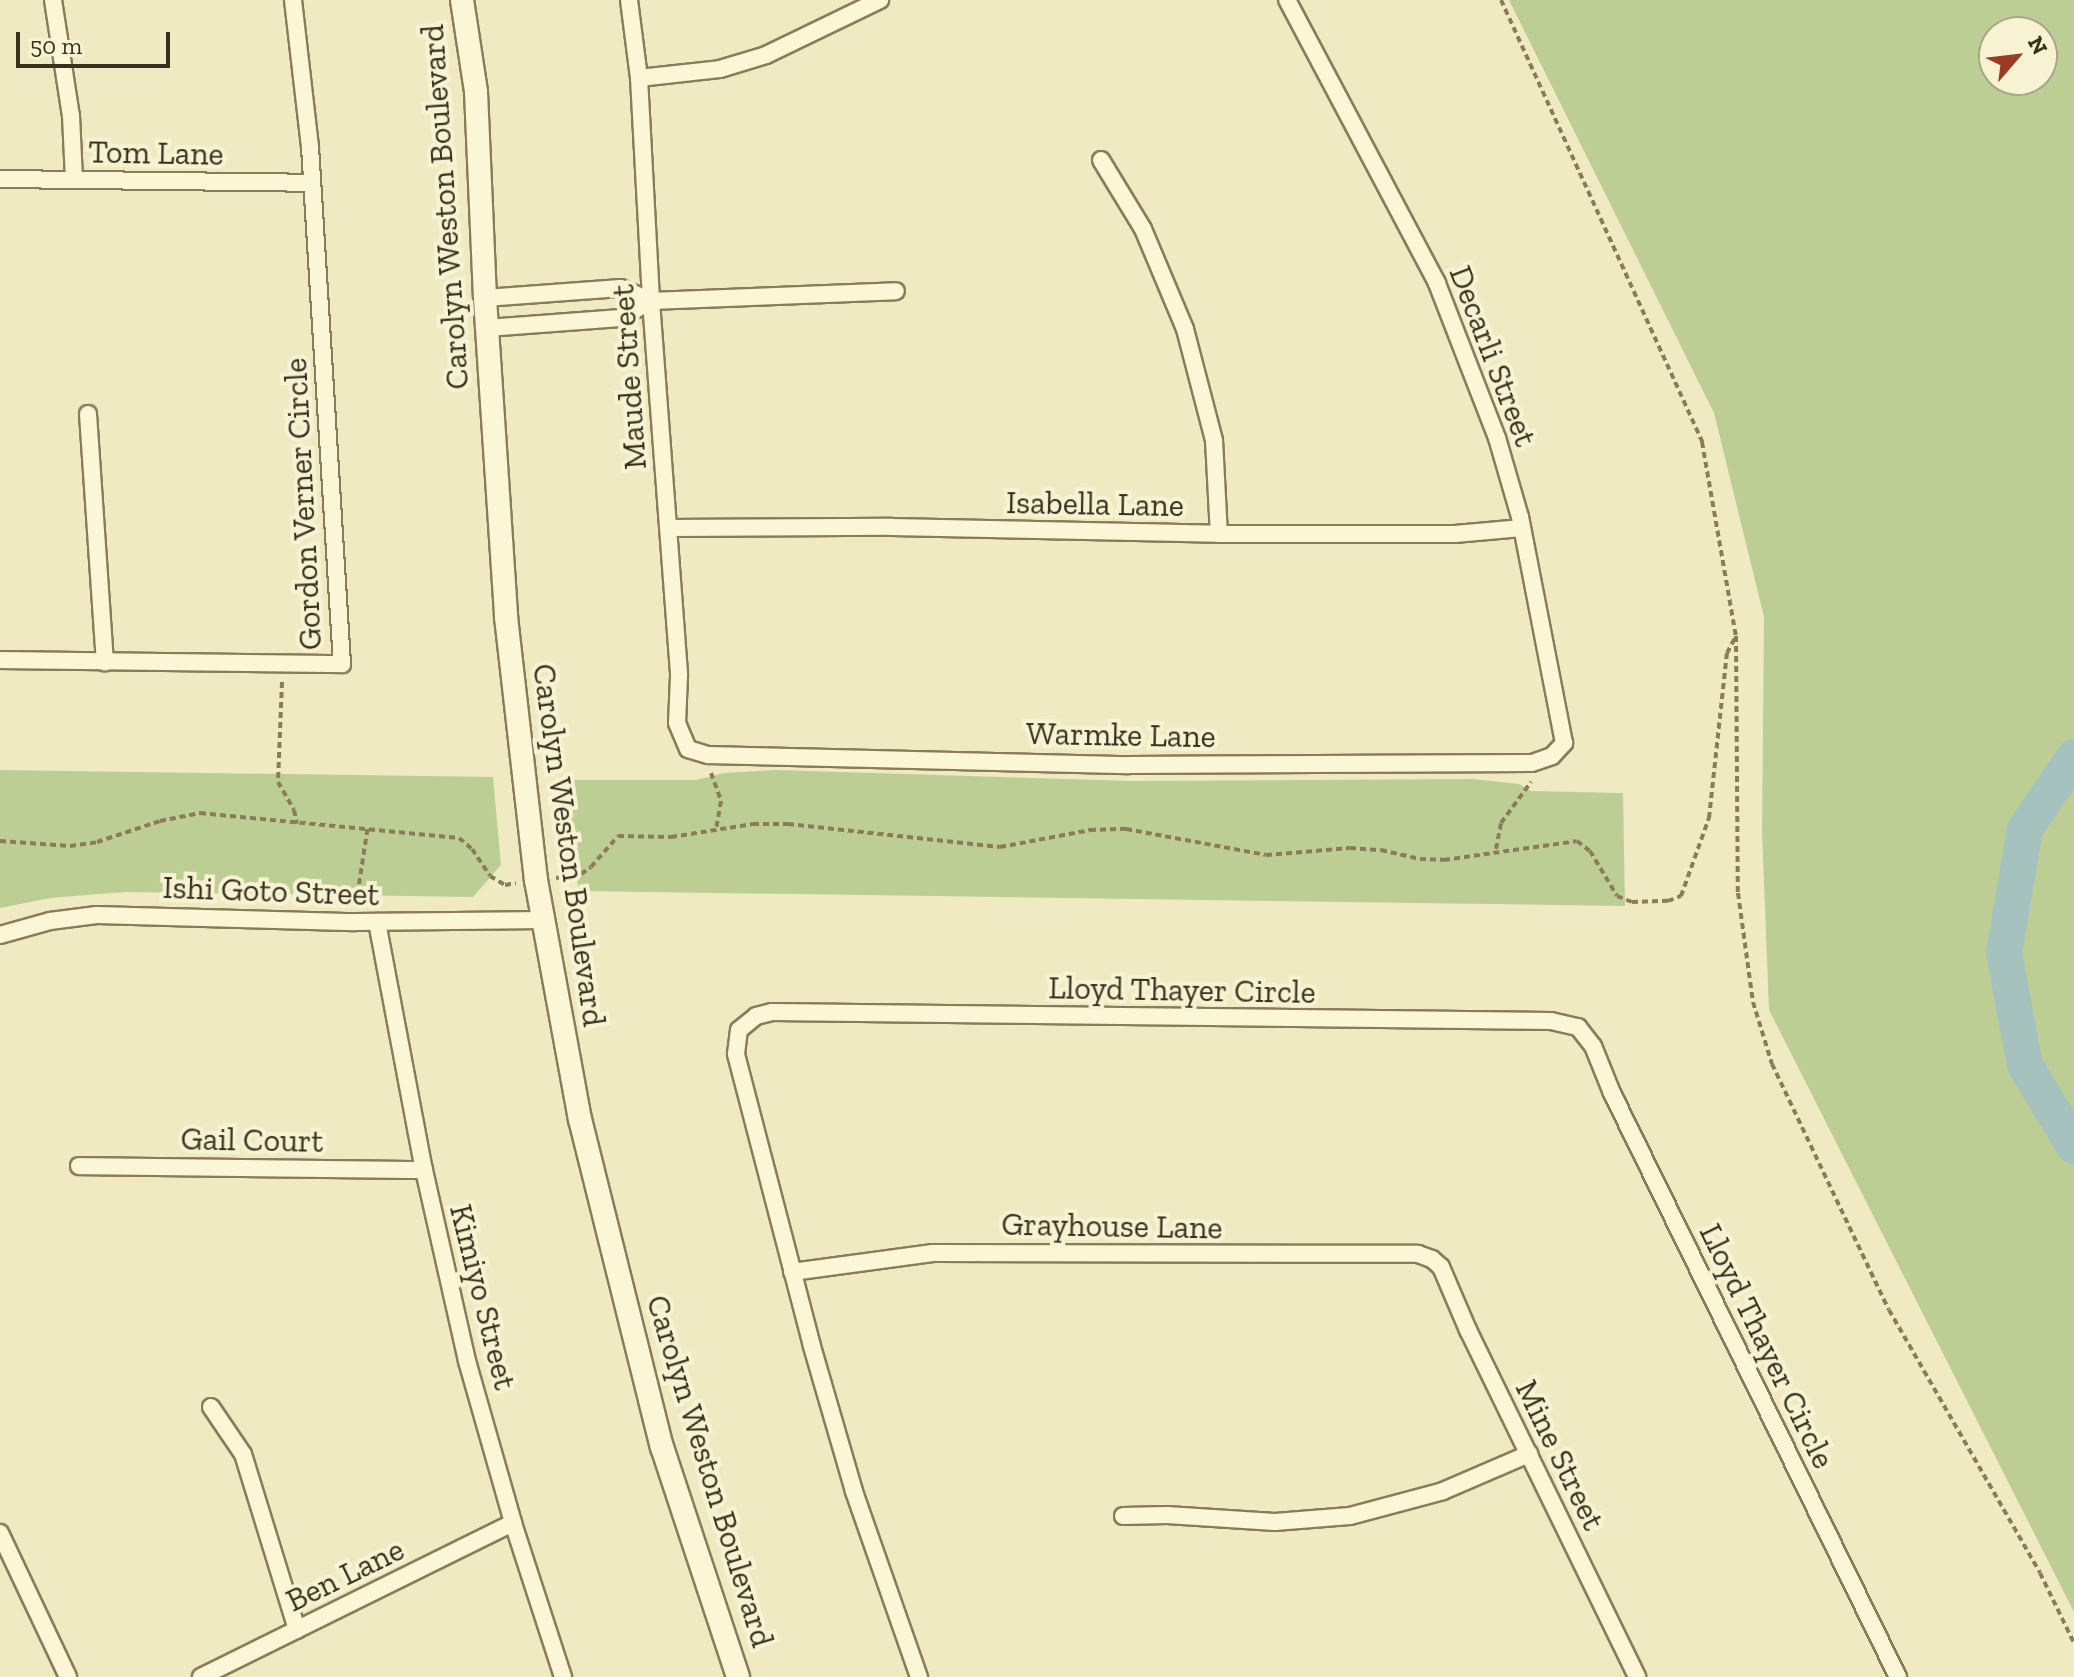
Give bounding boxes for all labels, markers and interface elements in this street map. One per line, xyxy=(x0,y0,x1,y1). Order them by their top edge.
scale bar xyxy=(20,16,174,66)
north arrow xyxy=(1978,16,2058,96)
street label: Carolyn Weston Boulevard xyxy=(413,23,477,391)
text: 50 m xyxy=(30,31,82,60)
text: N xyxy=(2022,32,2054,59)
street label: Tom Lane xyxy=(88,133,224,173)
street label: Decarli Street xyxy=(1441,260,1545,452)
street label: Maude Street xyxy=(603,283,655,471)
street label: Gordon Verner Circle xyxy=(276,356,330,652)
street label: Isabella Lane xyxy=(1006,483,1184,525)
street label: Carolyn Weston Boulevard xyxy=(524,661,614,1029)
street label: Warmke Lane xyxy=(1026,714,1216,756)
street label: Ishi Goto Street xyxy=(162,868,380,914)
street label: Lloyd Thayer Circle xyxy=(1048,968,1316,1012)
street label: Gail Court xyxy=(180,1120,324,1160)
street label: Kimiyo Street xyxy=(441,1200,525,1394)
street label: Grayhouse Lane xyxy=(1001,1205,1223,1247)
street label: Lloyd Thayer Circle xyxy=(1691,1217,1843,1475)
street label: Carolyn Weston Boulevard xyxy=(638,1290,782,1652)
street label: Mine Street xyxy=(1507,1374,1613,1536)
street label: Ben Lane xyxy=(280,1530,410,1620)

